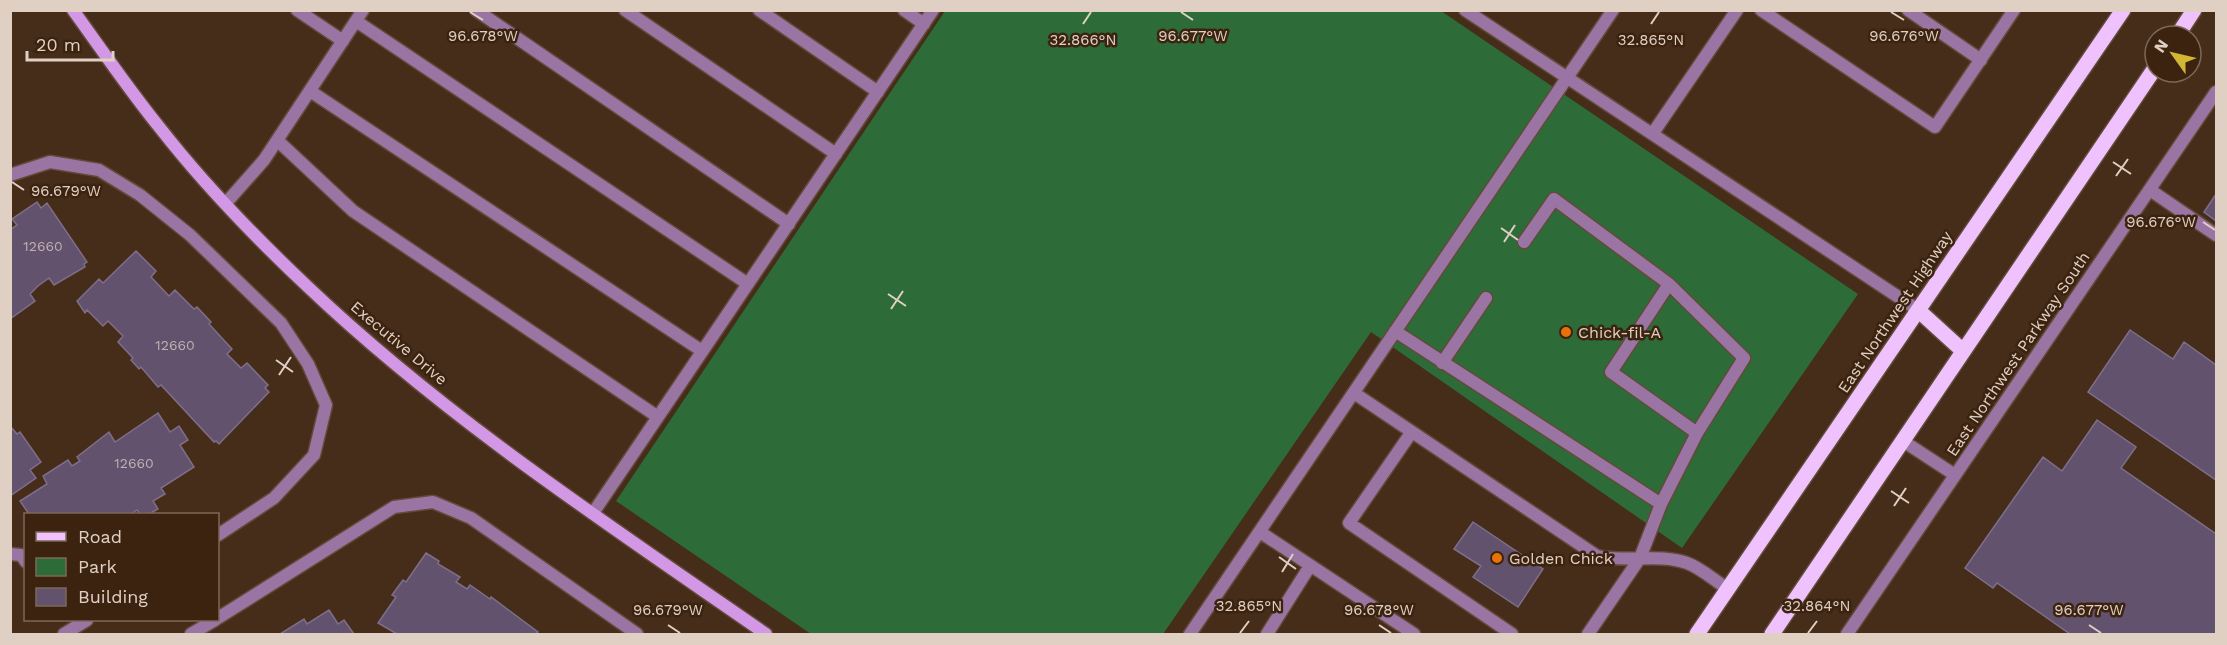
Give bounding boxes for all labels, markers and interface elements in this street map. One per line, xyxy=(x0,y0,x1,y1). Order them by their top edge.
scale bar xyxy=(27,24,112,62)
north arrow xyxy=(2143,24,2203,84)
text: 96.678°W xyxy=(448,27,518,45)
text: 96.677°W xyxy=(1158,27,1228,45)
text: 96.676°W xyxy=(1869,27,1939,45)
text: 32.866°N xyxy=(1050,31,1116,49)
text: 32.865°N xyxy=(1618,31,1684,49)
text: 20 m xyxy=(36,34,81,55)
text: N xyxy=(2150,36,2172,56)
text: 96.679°W xyxy=(31,182,101,200)
text: 96.676°W xyxy=(2126,213,2196,231)
street label: East Northwest Highway xyxy=(1834,227,1957,396)
house number: 12660 xyxy=(23,238,63,254)
street label: East Northwest Parkway South xyxy=(1942,248,2094,460)
street label: Executive Drive xyxy=(347,297,451,389)
place label: Chick-fil-A xyxy=(1578,323,1662,342)
marker: Chick-fil-A xyxy=(1559,325,1573,339)
house number: 12660 xyxy=(155,337,195,353)
house number: 12660 xyxy=(114,455,154,471)
legend xyxy=(24,513,219,621)
text: Road xyxy=(78,526,122,547)
place label: Golden Chick xyxy=(1509,549,1613,568)
marker: Golden Chick xyxy=(1490,551,1504,565)
text: Park xyxy=(78,556,117,577)
text: Building xyxy=(78,586,148,607)
text: 32.865°N xyxy=(1216,597,1282,615)
text: 32.864°N xyxy=(1784,597,1850,615)
text: 96.679°W xyxy=(633,601,703,619)
text: 96.678°W xyxy=(1344,601,1414,619)
text: 96.677°W xyxy=(2054,601,2124,619)

